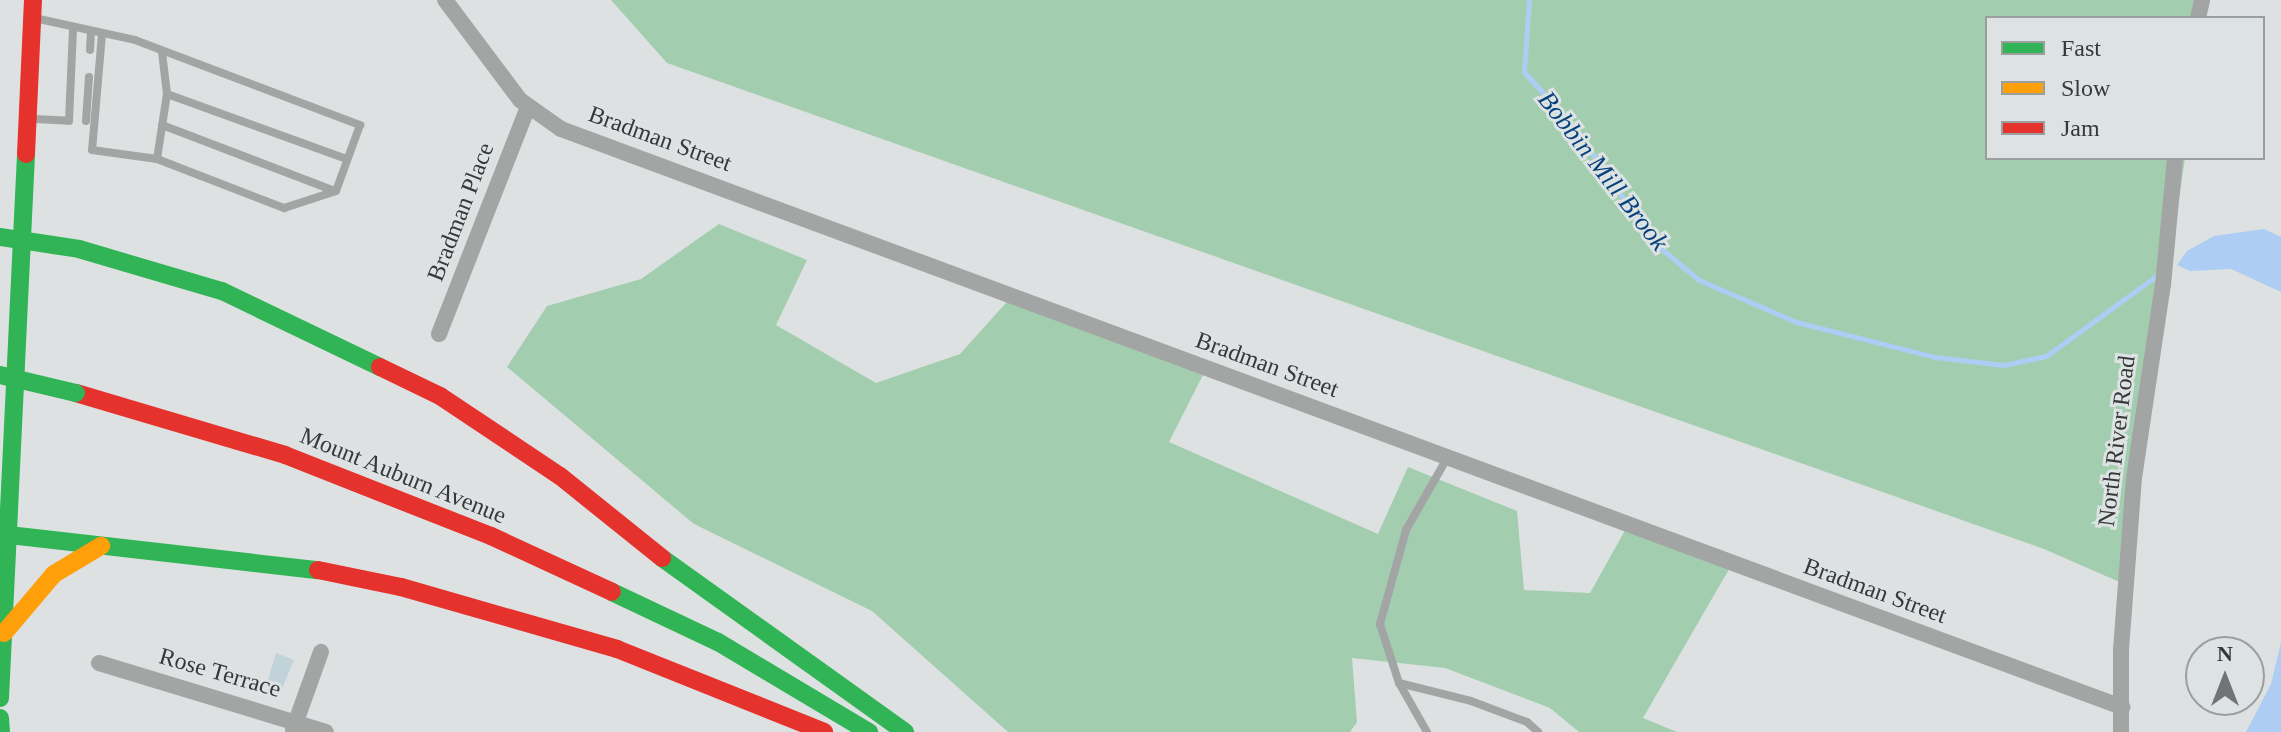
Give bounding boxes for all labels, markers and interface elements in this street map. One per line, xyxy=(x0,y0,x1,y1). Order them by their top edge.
legend xyxy=(1985,16,2265,160)
text: Fast xyxy=(2061,35,2101,61)
text: Slow xyxy=(2061,75,2110,101)
water label: Bobbin Mill Brook xyxy=(1531,85,1675,257)
street label: Bradman Street xyxy=(585,100,735,178)
text: Jam xyxy=(2061,115,2100,141)
street label: Bradman Place xyxy=(421,139,501,285)
street label: Bradman Street xyxy=(1192,326,1342,404)
street label: North River Road xyxy=(2092,354,2142,528)
street label: Mount Auburn Avenue xyxy=(295,421,511,531)
street label: Bradman Street xyxy=(1800,552,1950,630)
north arrow xyxy=(2185,636,2265,716)
text: N xyxy=(2217,641,2233,666)
street label: Rose Terrace xyxy=(156,642,284,704)

